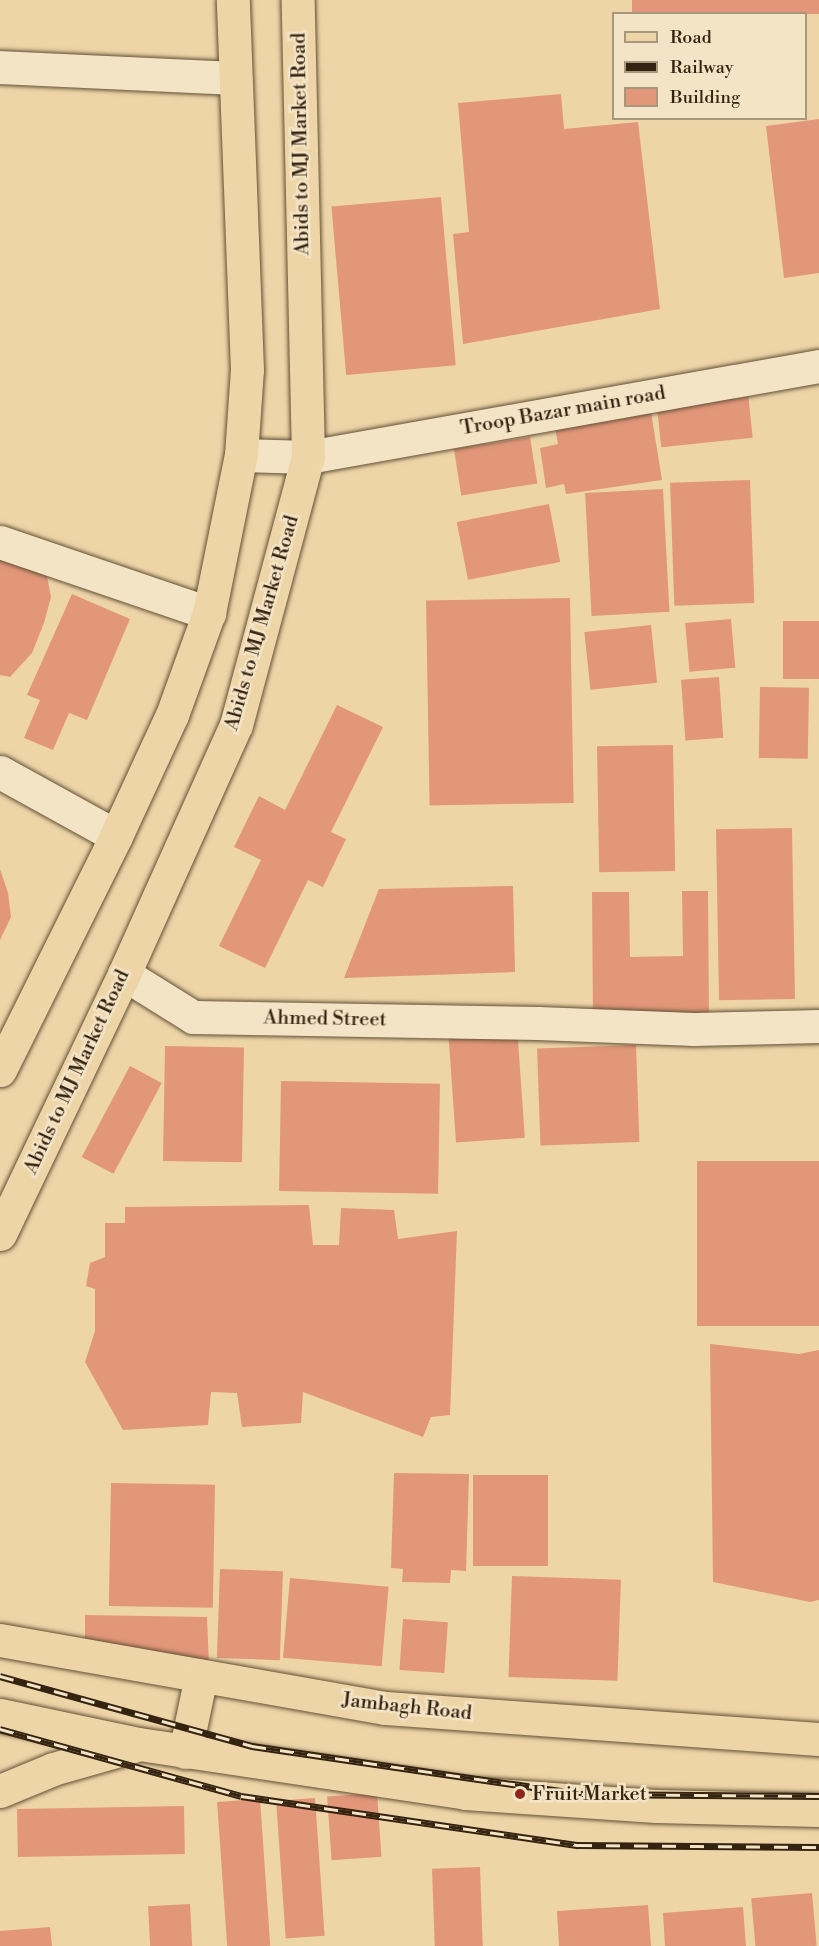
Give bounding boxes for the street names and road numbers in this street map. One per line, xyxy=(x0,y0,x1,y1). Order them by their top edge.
street label: Abids to MJ Market Road xyxy=(287,32,315,256)
street label: Troop Bazar main road xyxy=(459,381,667,441)
street label: Abids to MJ Market Road xyxy=(220,513,304,733)
street label: Abids to MJ Market Road xyxy=(19,966,135,1178)
street label: Ahmed Street xyxy=(263,1006,387,1032)
street label: Jambagh Road xyxy=(341,1688,473,1726)

